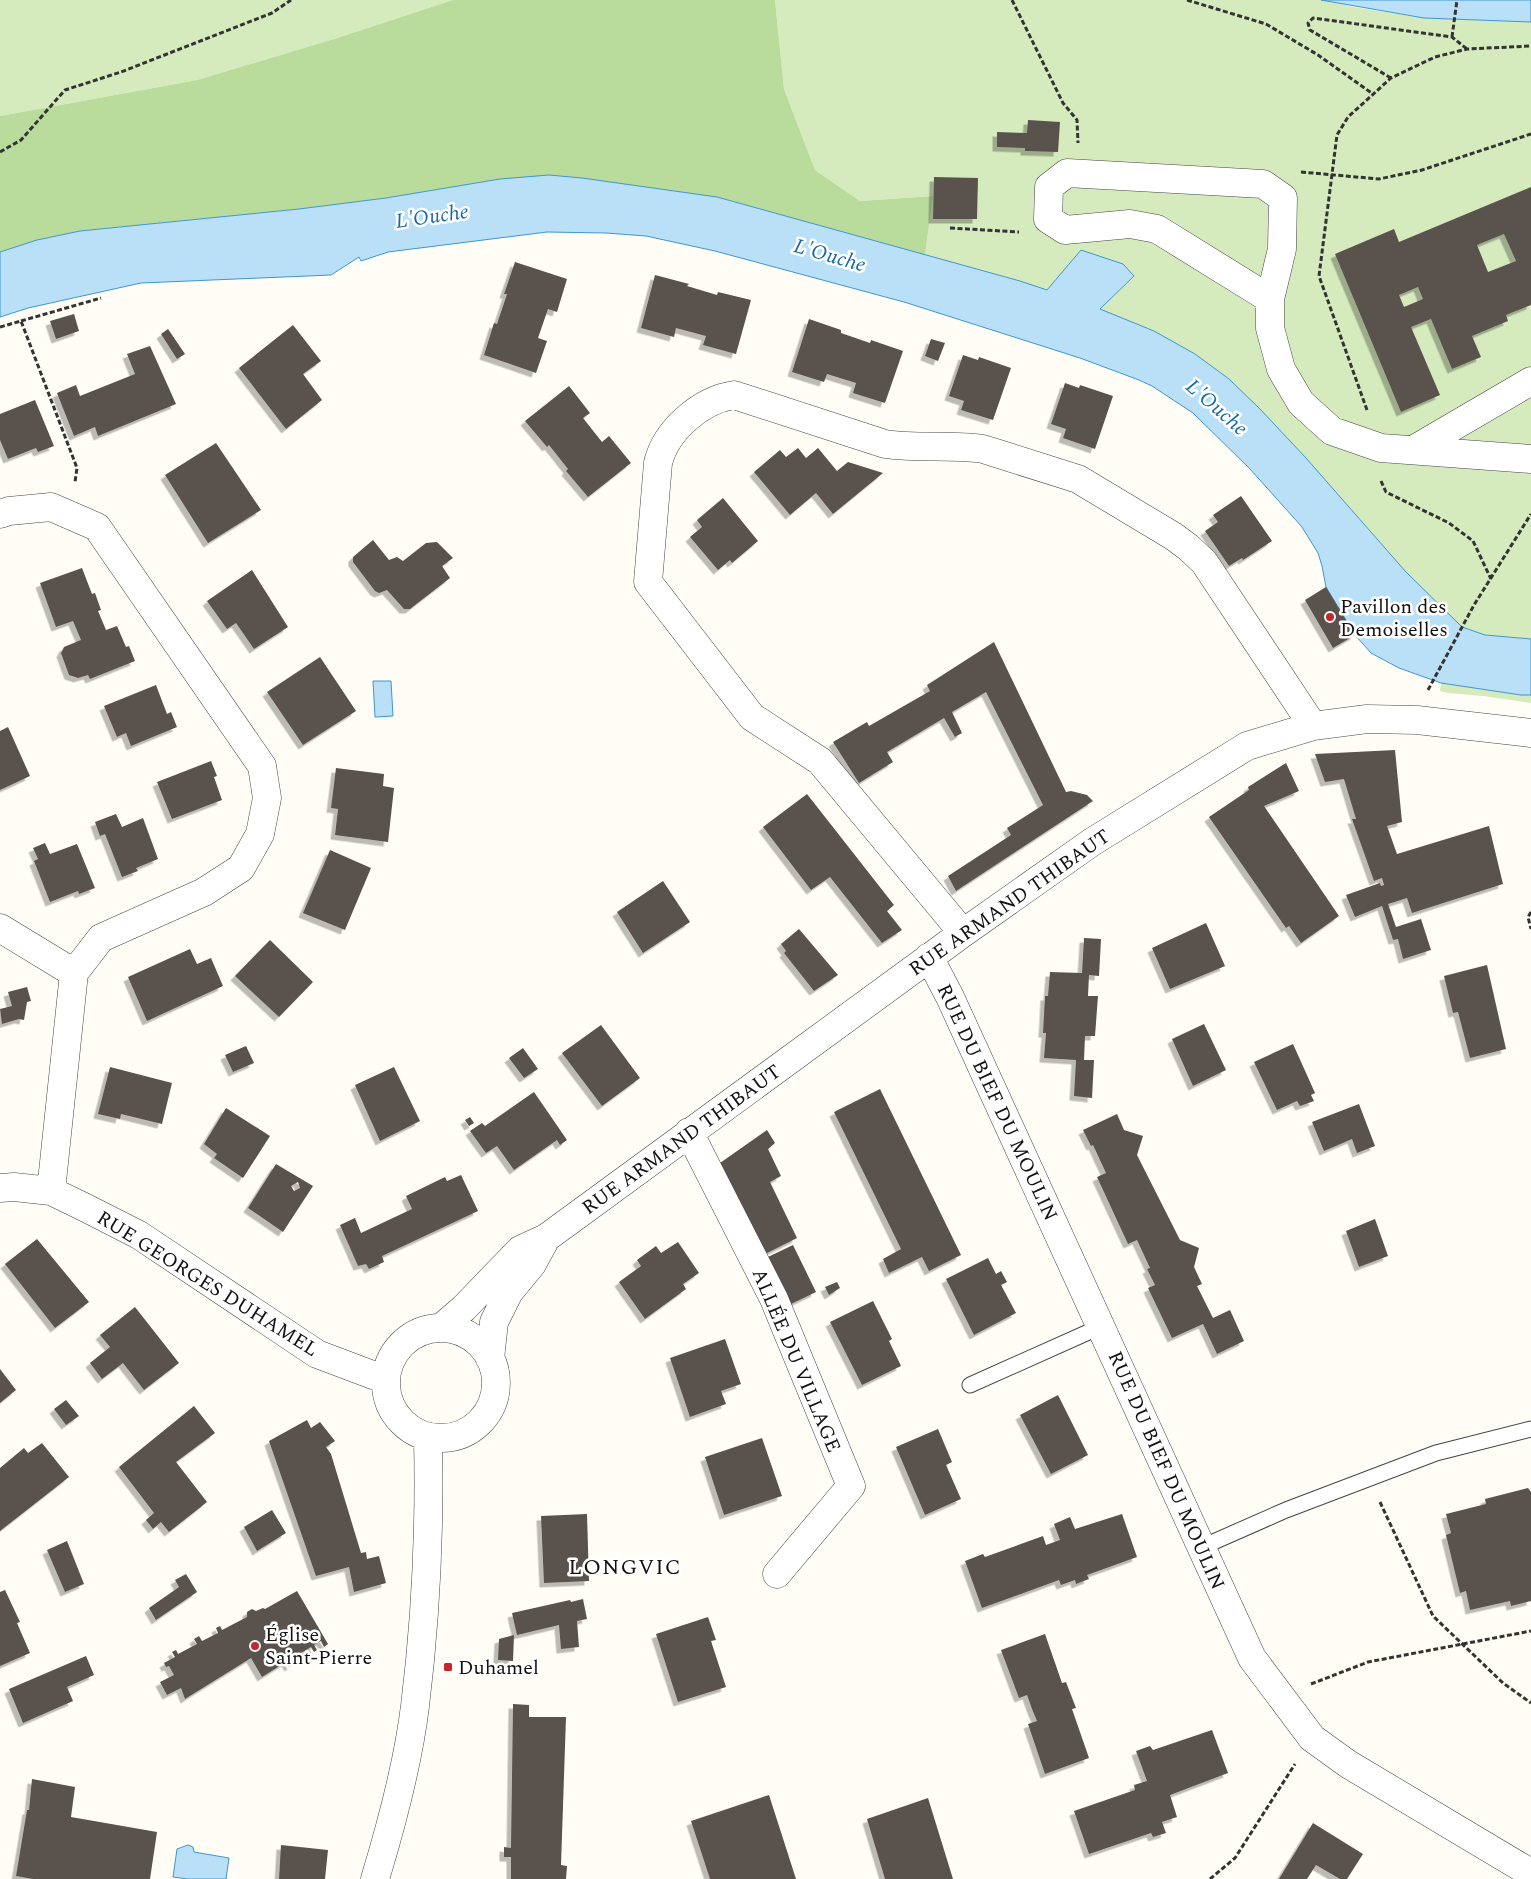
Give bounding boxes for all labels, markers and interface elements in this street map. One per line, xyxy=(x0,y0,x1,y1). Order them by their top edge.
water label: L'Ouche xyxy=(393,196,471,238)
water label: L'Ouche xyxy=(790,230,870,282)
water label: L'Ouche xyxy=(1178,371,1255,444)
place label: Pavillon des Demoiselles xyxy=(1340,592,1448,645)
marker: Pavillon des Demoiselles xyxy=(1324,611,1336,623)
street label: RUE ARMAND THIBAUT xyxy=(903,822,1116,984)
street label: RUE DU BIEF DU MOULIN xyxy=(929,979,1065,1226)
street label: RUE ARMAND THIBAUT xyxy=(576,1057,787,1222)
street label: RUE GEORGES DUHAMEL xyxy=(91,1203,324,1364)
street label: ALLÉE DU VILLAGE xyxy=(744,1264,848,1457)
street label: RUE DU BIEF DU MOULIN xyxy=(1100,1346,1232,1595)
district label: LONGVIC xyxy=(568,1551,682,1584)
place label: Église Saint-Pierre xyxy=(265,1620,372,1673)
marker: Église Saint-Pierre xyxy=(249,1640,261,1652)
place label: Duhamel xyxy=(458,1653,539,1683)
marker: Duhamel xyxy=(442,1661,454,1673)

